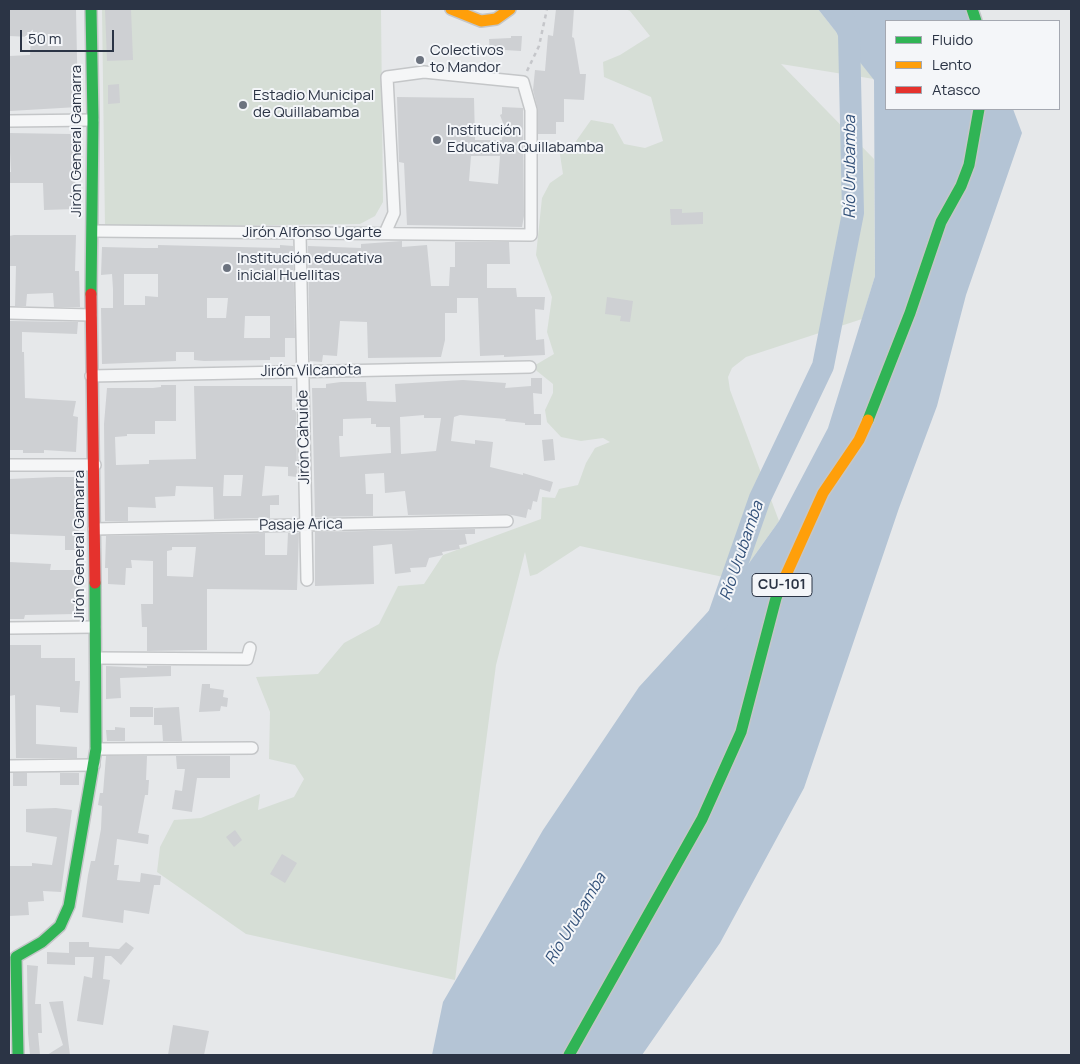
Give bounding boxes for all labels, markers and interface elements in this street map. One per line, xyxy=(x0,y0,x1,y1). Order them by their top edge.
scale bar xyxy=(22,20,116,52)
legend xyxy=(885,20,1060,110)
text: 50 m xyxy=(28,28,62,49)
text: Fluido xyxy=(932,29,973,50)
place label: Colectivos to Mandor xyxy=(430,42,504,77)
marker: Colectivos to Mandor xyxy=(414,54,426,66)
text: Lento xyxy=(932,54,972,75)
street label: Jirón General Gamarra xyxy=(68,65,86,217)
text: Atasco xyxy=(932,79,980,100)
place label: Estadio Municipal de Quillabamba xyxy=(253,87,374,122)
marker: Estadio Municipal de Quillabamba xyxy=(237,99,249,111)
water label: Río Urubamba xyxy=(841,115,861,219)
place label: Institución Educativa Quillabamba xyxy=(447,122,604,157)
marker: Institución Educativa Quillabamba xyxy=(431,134,443,146)
street label: Jirón Alfonso Ugarte xyxy=(242,224,382,242)
place label: Institución educativa inicial Huellitas xyxy=(237,250,382,285)
marker: Institución educativa inicial Huellitas xyxy=(221,262,233,274)
street label: Jirón Vilcanota xyxy=(260,361,362,381)
street label: Jirón Cahuide xyxy=(294,390,314,484)
street label: Jirón General Gamarra xyxy=(71,470,89,622)
water label: Río Urubamba xyxy=(716,499,768,603)
street label: Pasaje Arica xyxy=(259,515,343,535)
road number: CU-101 xyxy=(752,574,812,596)
water label: Río Urubamba xyxy=(541,870,611,968)

